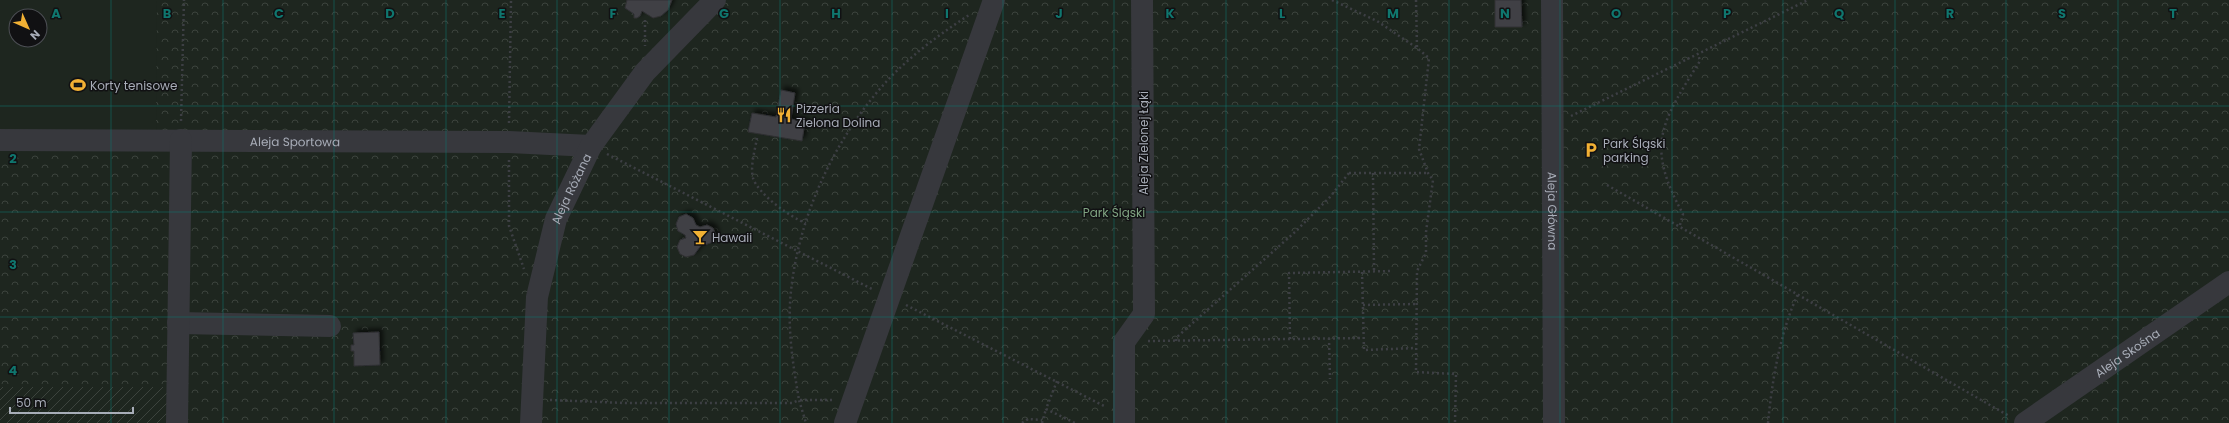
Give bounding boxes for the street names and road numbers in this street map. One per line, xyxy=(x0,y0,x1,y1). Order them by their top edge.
street label: Aleja Zielonej Łąki xyxy=(1135,91,1152,195)
street label: Aleja Sportowa xyxy=(250,132,340,150)
street label: Aleja Różana xyxy=(547,150,595,226)
street label: Aleja Główna xyxy=(1544,172,1562,250)
street label: Aleja Skośna xyxy=(2091,324,2163,381)

